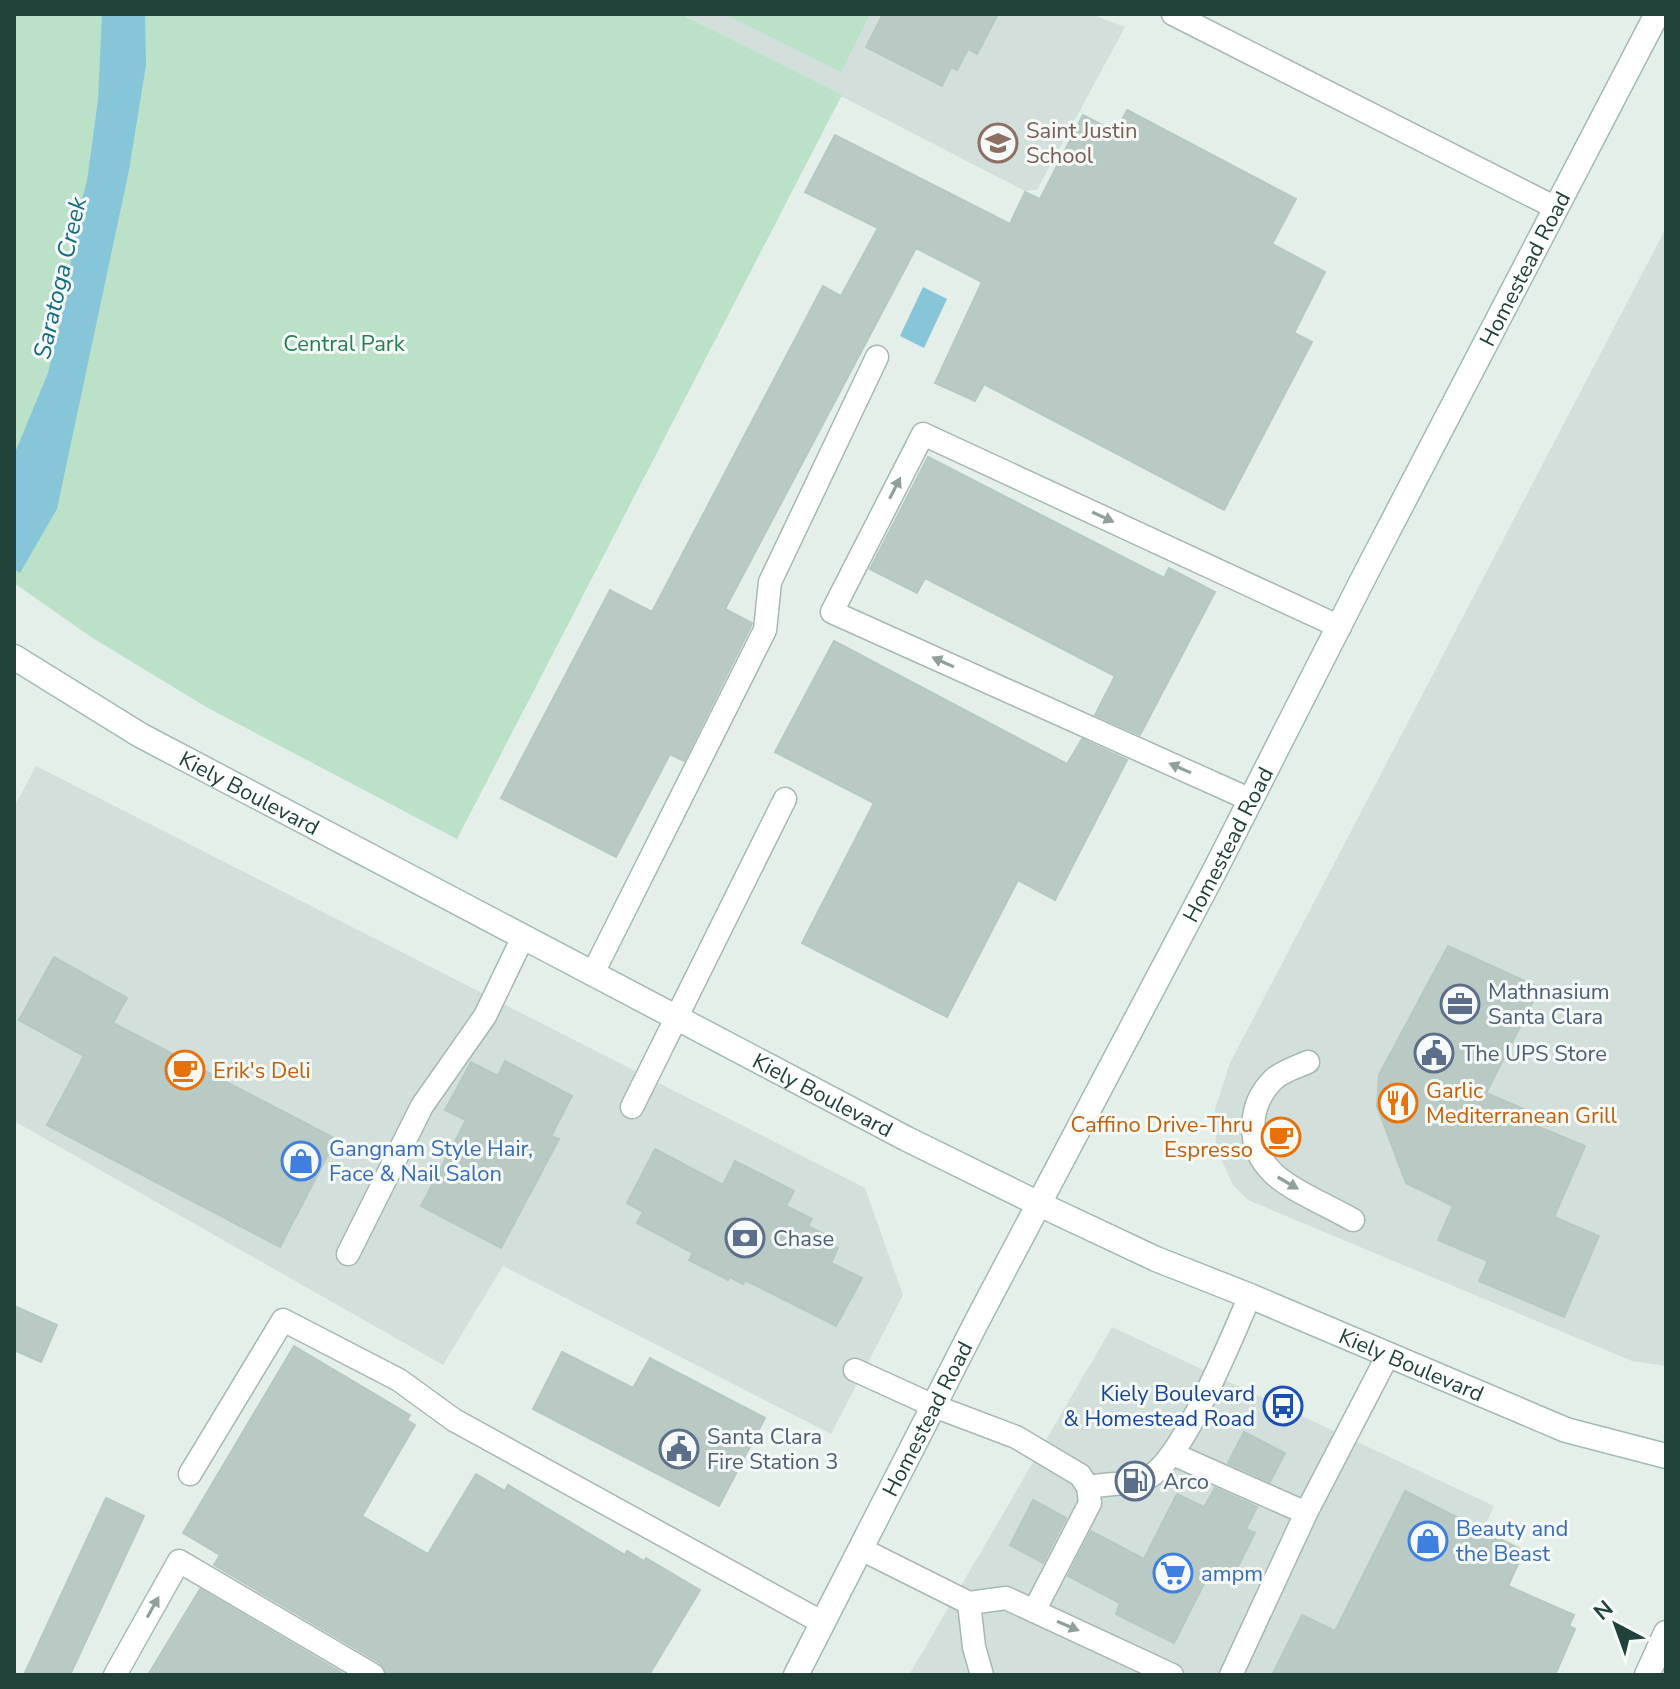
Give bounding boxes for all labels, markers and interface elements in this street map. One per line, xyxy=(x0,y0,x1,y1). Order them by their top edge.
place label: Saint Justin School xyxy=(1026,116,1137,171)
school or university icon: Saint Justin School xyxy=(977,122,1019,164)
street label: Homestead Road xyxy=(1473,186,1578,352)
water label: Saratoga Creek xyxy=(26,193,94,362)
park label: Central Park xyxy=(283,329,406,359)
one-way arrow xyxy=(888,477,902,500)
one-way arrow xyxy=(1091,510,1115,524)
one-way arrow xyxy=(931,655,955,668)
street label: Kiely Boulevard xyxy=(174,744,324,843)
one-way arrow xyxy=(1168,761,1192,775)
street label: Homestead Road xyxy=(1176,762,1281,928)
place label: Mathnasium Santa Clara xyxy=(1488,977,1610,1032)
office icon: Mathnasium Santa Clara xyxy=(1439,983,1481,1025)
public building icon: The UPS Store xyxy=(1413,1032,1455,1074)
place label: The UPS Store xyxy=(1462,1039,1607,1069)
street label: Kiely Boulevard xyxy=(747,1046,898,1145)
cafe icon: Erik's Deli xyxy=(164,1049,206,1091)
place label: Erik's Deli xyxy=(213,1056,311,1086)
place label: Garlic Mediterranean Grill xyxy=(1426,1076,1618,1131)
restaurant icon: Garlic Mediterranean Grill xyxy=(1377,1082,1419,1124)
place label: Caffino Drive-Thru Espresso xyxy=(1071,1110,1253,1165)
cafe icon: Caffino Drive-Thru Espresso xyxy=(1260,1116,1302,1158)
place label: Gangnam Style Hair, Face & Nail Salon xyxy=(329,1134,533,1189)
shop icon: Gangnam Style Hair, Face & Nail Salon xyxy=(280,1140,322,1182)
one-way arrow xyxy=(1277,1176,1299,1190)
bank icon: Chase xyxy=(724,1217,766,1259)
place label: Chase xyxy=(773,1224,834,1254)
street label: Kiely Boulevard xyxy=(1334,1321,1488,1409)
street label: Homestead Road xyxy=(876,1336,980,1502)
place label: Kiely Boulevard & Homestead Road xyxy=(1063,1379,1255,1434)
bus stop icon: Kiely Boulevard & Homestead Road xyxy=(1262,1385,1304,1427)
place label: Santa Clara Fire Station 3 xyxy=(707,1422,839,1477)
public building icon: Santa Clara Fire Station 3 xyxy=(658,1428,700,1470)
fuel station icon: Arco xyxy=(1114,1460,1156,1502)
place label: Arco xyxy=(1163,1467,1209,1497)
place label: Beauty and the Beast xyxy=(1456,1514,1568,1569)
shop icon: Beauty and the Beast xyxy=(1407,1520,1449,1562)
supermarket icon: ampm xyxy=(1152,1552,1194,1594)
place label: ampm xyxy=(1201,1559,1263,1589)
north arrow xyxy=(1576,1585,1656,1665)
text: N xyxy=(1587,1594,1620,1627)
one-way arrow xyxy=(146,1596,160,1618)
one-way arrow xyxy=(1057,1619,1080,1633)

